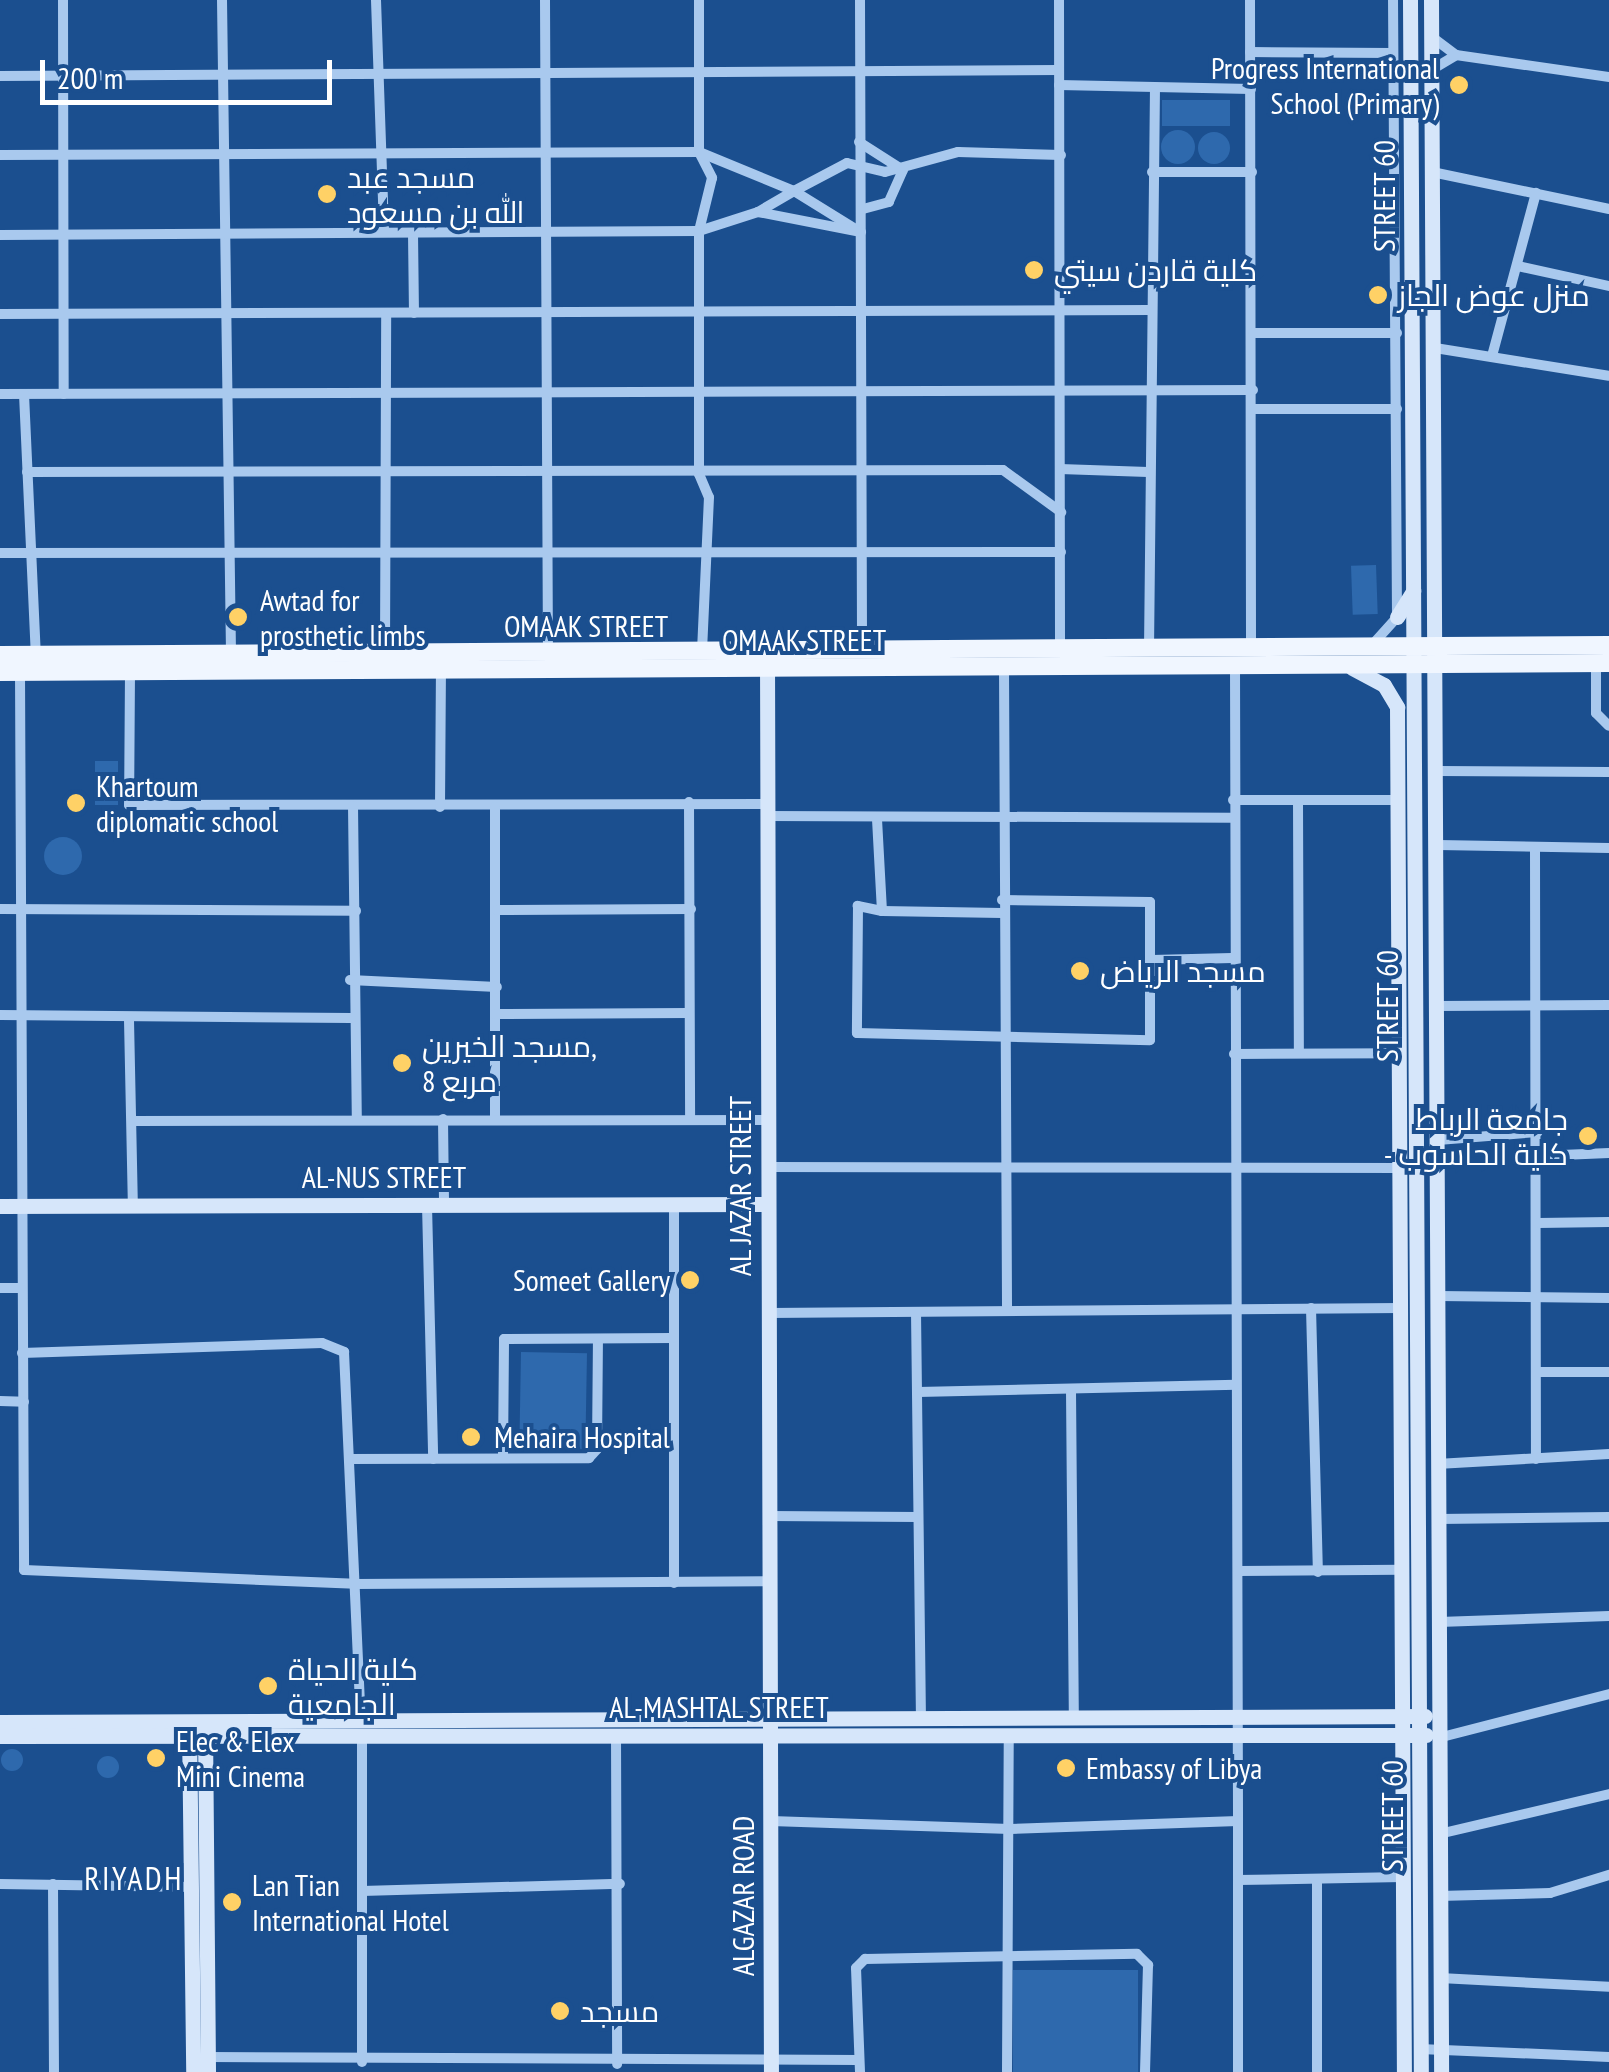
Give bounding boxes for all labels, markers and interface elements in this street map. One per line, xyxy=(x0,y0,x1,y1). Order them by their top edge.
scale bar xyxy=(45,40,338,102)
place label: Progress International School (Primary) xyxy=(1211,50,1439,120)
text: 200 m xyxy=(57,58,123,97)
marker: Progress International School (Primary) xyxy=(1448,74,1470,96)
street label: STREET 60 xyxy=(1366,139,1402,253)
place label: مسجد عبد الله بن مسعود xyxy=(347,159,524,230)
marker: مسجد عبد الله بن مسعود xyxy=(316,183,338,205)
place label: كلية قاردن سيتي xyxy=(1054,252,1257,288)
marker: كلية قاردن سيتي xyxy=(1023,259,1045,281)
place label: منزل عوض الجاز xyxy=(1398,277,1590,313)
marker: منزل عوض الجاز xyxy=(1367,284,1389,306)
place label: Awtad for prosthetic limbs xyxy=(260,582,426,652)
marker: Awtad for prosthetic limbs xyxy=(225,604,251,630)
street label: OMAAK STREET xyxy=(504,608,668,644)
street label: OMAAK STREET xyxy=(722,622,886,658)
place label: Khartoum diplomatic school xyxy=(96,768,279,838)
marker: Khartoum diplomatic school xyxy=(65,792,87,814)
street label: STREET 60 xyxy=(1369,949,1405,1063)
place label: مسجد الرياض xyxy=(1100,953,1266,989)
marker: مسجد الرياض xyxy=(1069,960,1091,982)
place label: مسجد الخيرين, مربع 8 xyxy=(422,1028,597,1098)
marker: مسجد الخيرين, مربع 8 xyxy=(391,1052,413,1074)
street label: AL JAZAR STREET xyxy=(722,1095,758,1277)
place label: جامعة الرباط - كلية الحاسوب xyxy=(1383,1101,1568,1172)
marker: جامعة الرباط - كلية الحاسوب xyxy=(1577,1125,1599,1147)
street label: AL-NUS STREET xyxy=(302,1159,466,1195)
place label: Someet Gallery xyxy=(513,1262,670,1298)
marker: Someet Gallery xyxy=(679,1269,701,1291)
place label: Mehaira Hospital xyxy=(494,1419,670,1455)
marker: Mehaira Hospital xyxy=(458,1424,484,1450)
place label: كلية الحياة الجامعية xyxy=(288,1651,418,1722)
marker: كلية الحياة الجامعية xyxy=(257,1675,279,1697)
street label: AL-MASHTAL STREET xyxy=(609,1689,829,1725)
place label: Elec & Elex Mini Cinema xyxy=(176,1723,305,1794)
marker: Elec & Elex Mini Cinema xyxy=(145,1747,167,1769)
place label: Embassy of Libya xyxy=(1086,1750,1263,1786)
marker: Embassy of Libya xyxy=(1055,1757,1077,1779)
street label: STREET 60 xyxy=(1374,1759,1410,1873)
street label: ALGAZAR ROAD xyxy=(725,1816,761,1976)
district label: RIYADH xyxy=(84,1859,184,1897)
place label: Lan Tian International Hotel xyxy=(252,1867,449,1938)
marker: Lan Tian International Hotel xyxy=(221,1891,243,1913)
place label: مسجد xyxy=(580,1993,659,2029)
marker: مسجد xyxy=(549,2000,571,2022)

